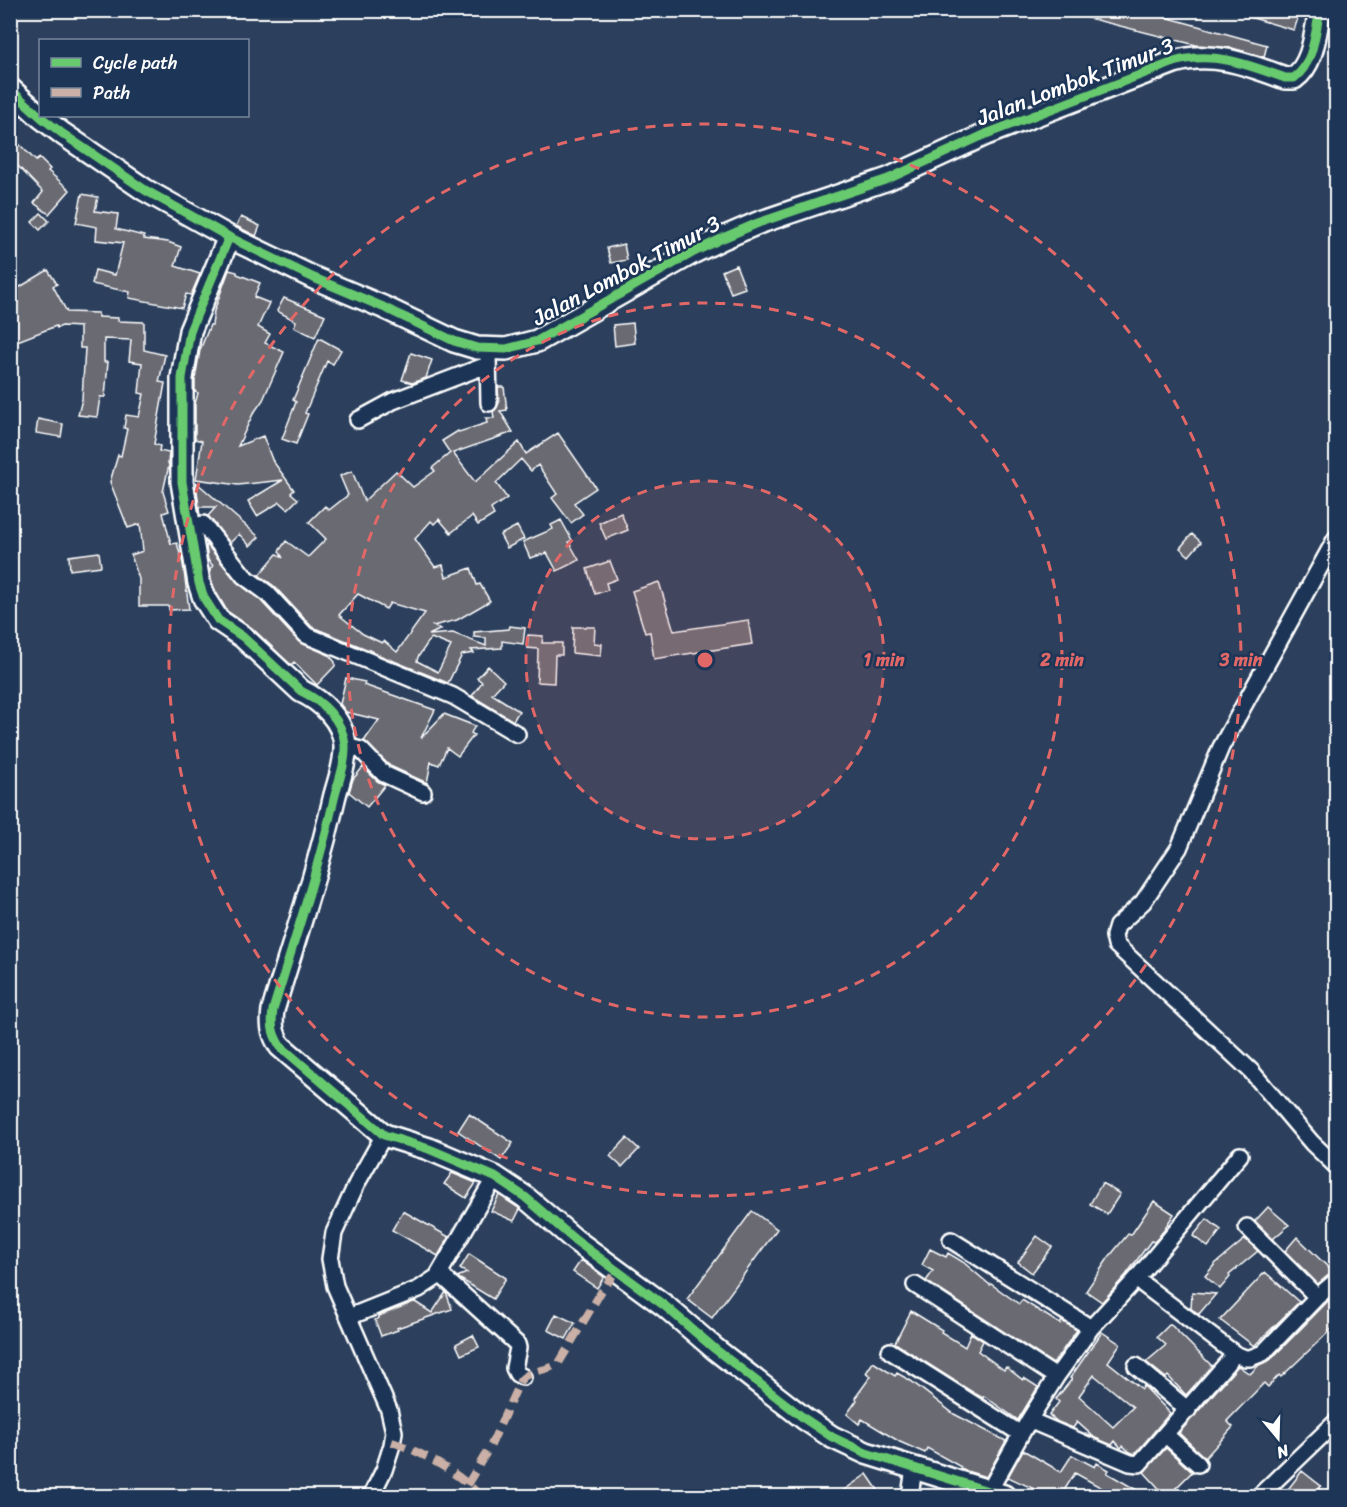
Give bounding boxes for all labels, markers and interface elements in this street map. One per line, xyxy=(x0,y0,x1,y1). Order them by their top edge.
street label: Jalan Lombok Timur 3 xyxy=(970,26,1180,137)
legend xyxy=(39,39,249,117)
text: Cycle path xyxy=(93,47,177,79)
text: Path xyxy=(93,77,130,109)
street label: Jalan Lombok Timur 3 xyxy=(524,204,728,337)
text: 1 min xyxy=(864,644,905,676)
text: 2 min xyxy=(1039,644,1084,676)
text: 3 min xyxy=(1218,644,1263,676)
centre of rings xyxy=(695,650,715,670)
north arrow xyxy=(1248,1408,1308,1468)
text: N xyxy=(1272,1436,1294,1468)

